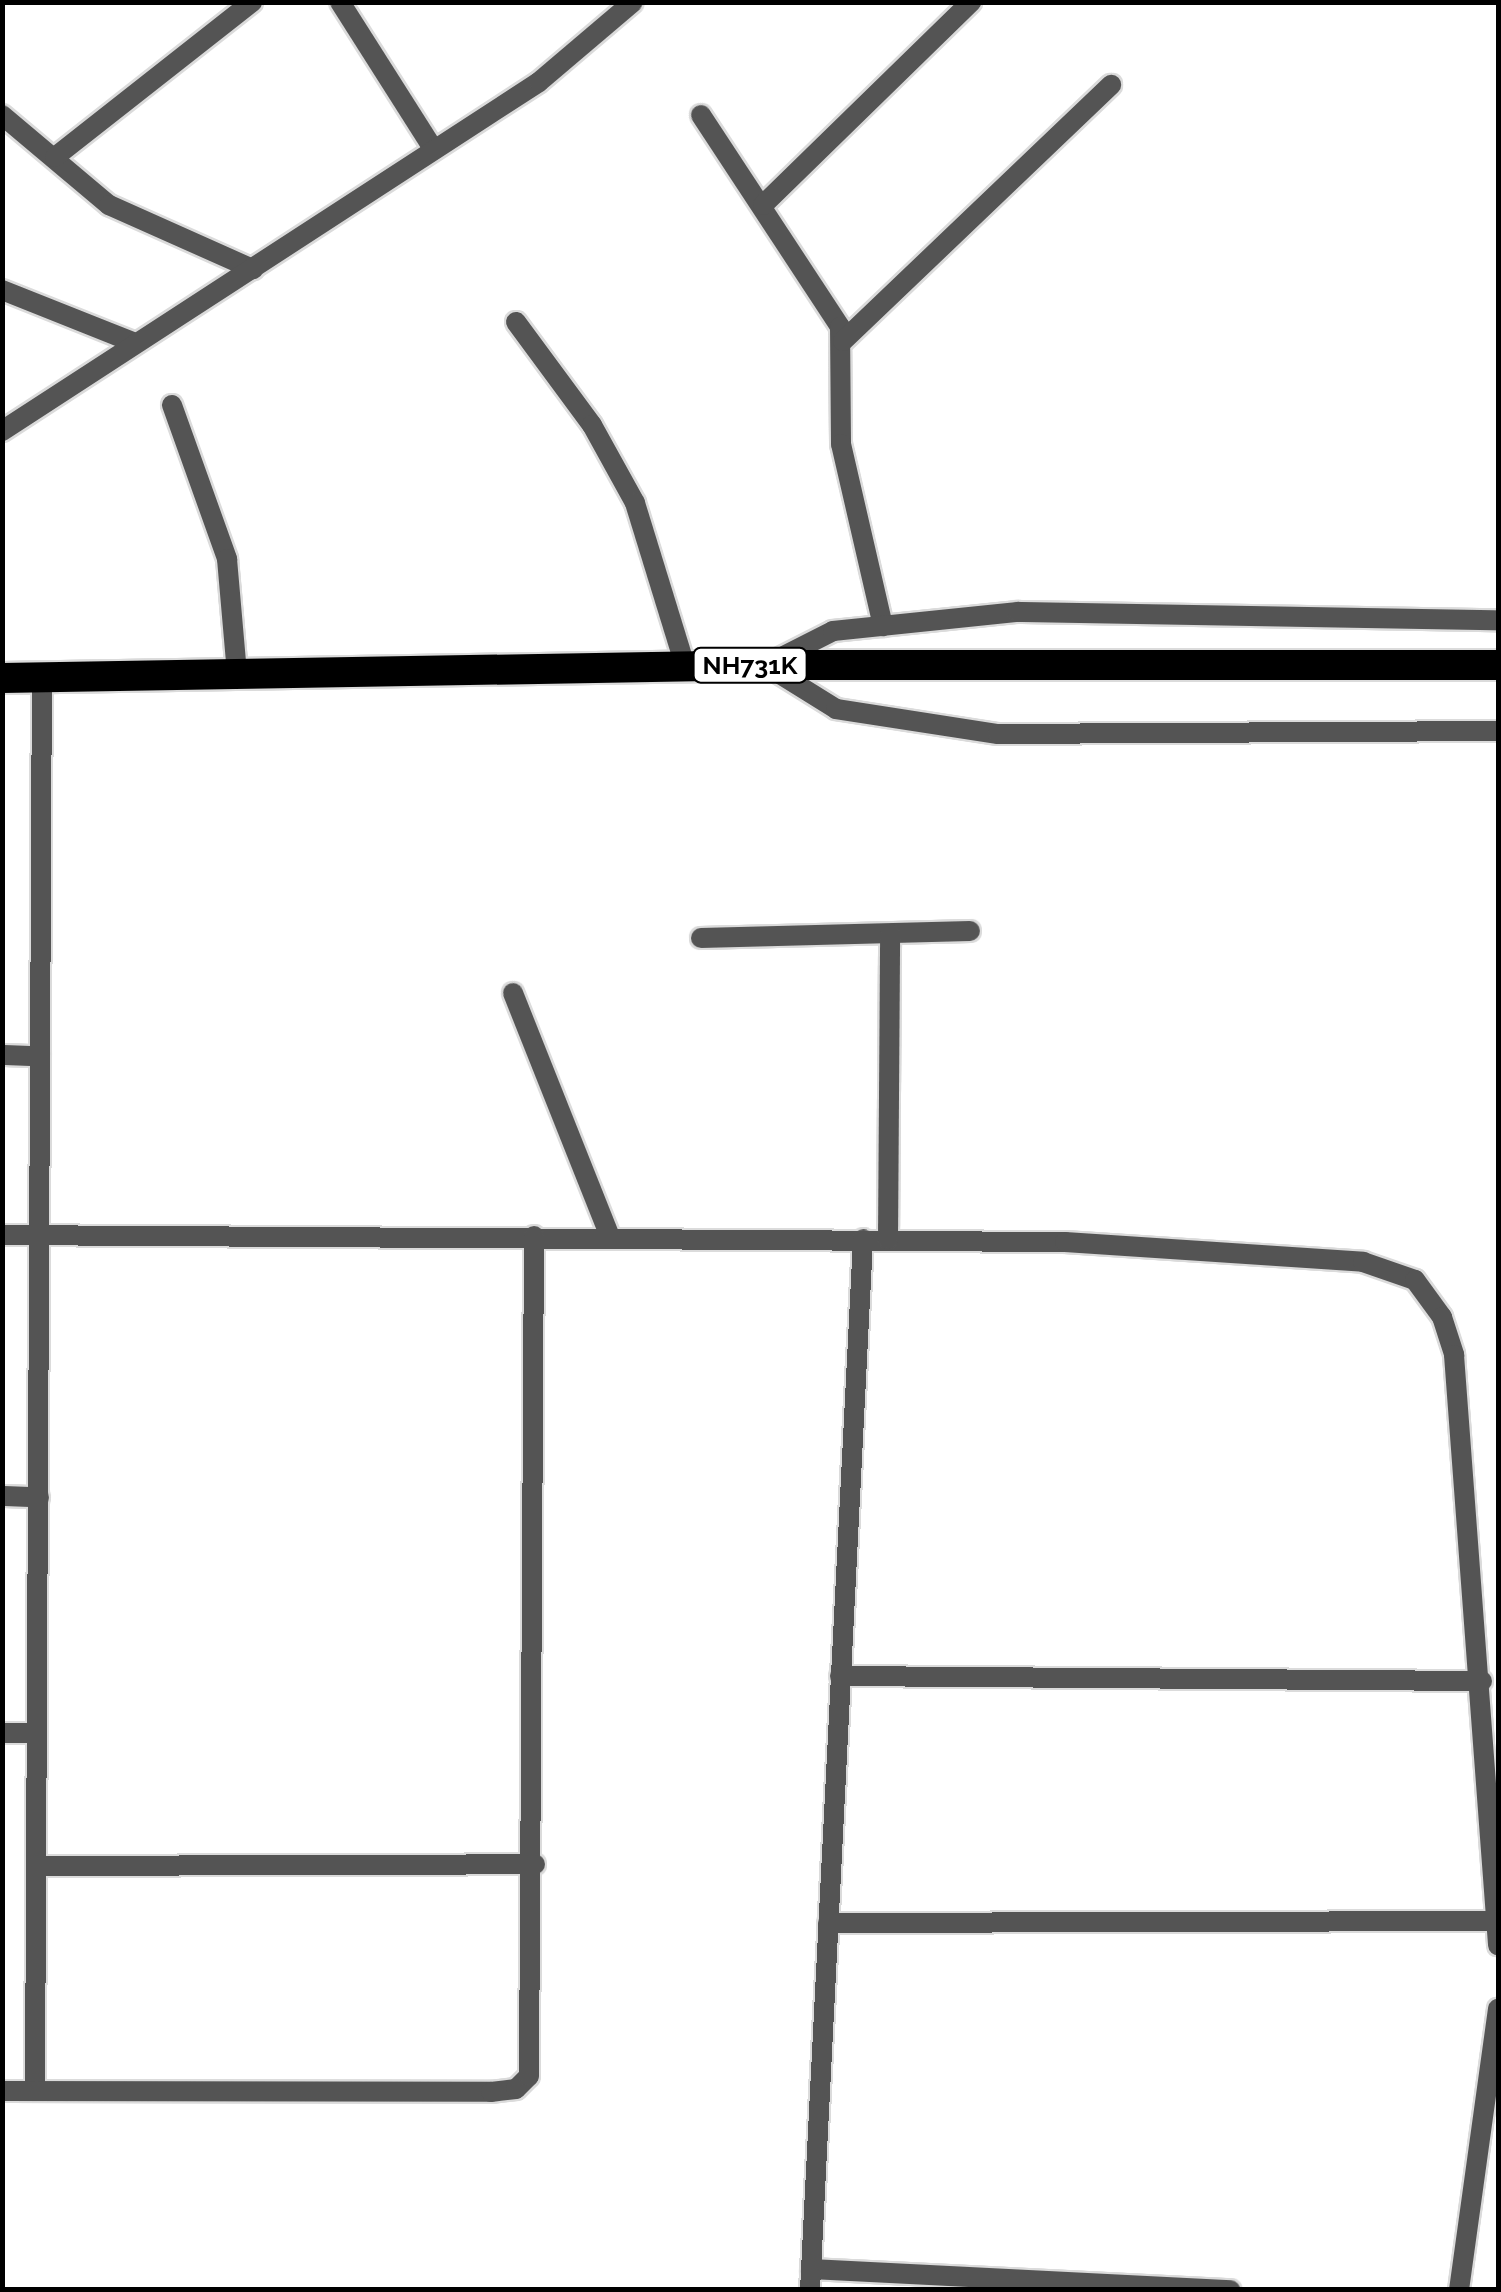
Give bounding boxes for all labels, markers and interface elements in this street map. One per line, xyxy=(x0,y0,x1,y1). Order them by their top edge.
road number: NH731K xyxy=(692,645,808,685)

